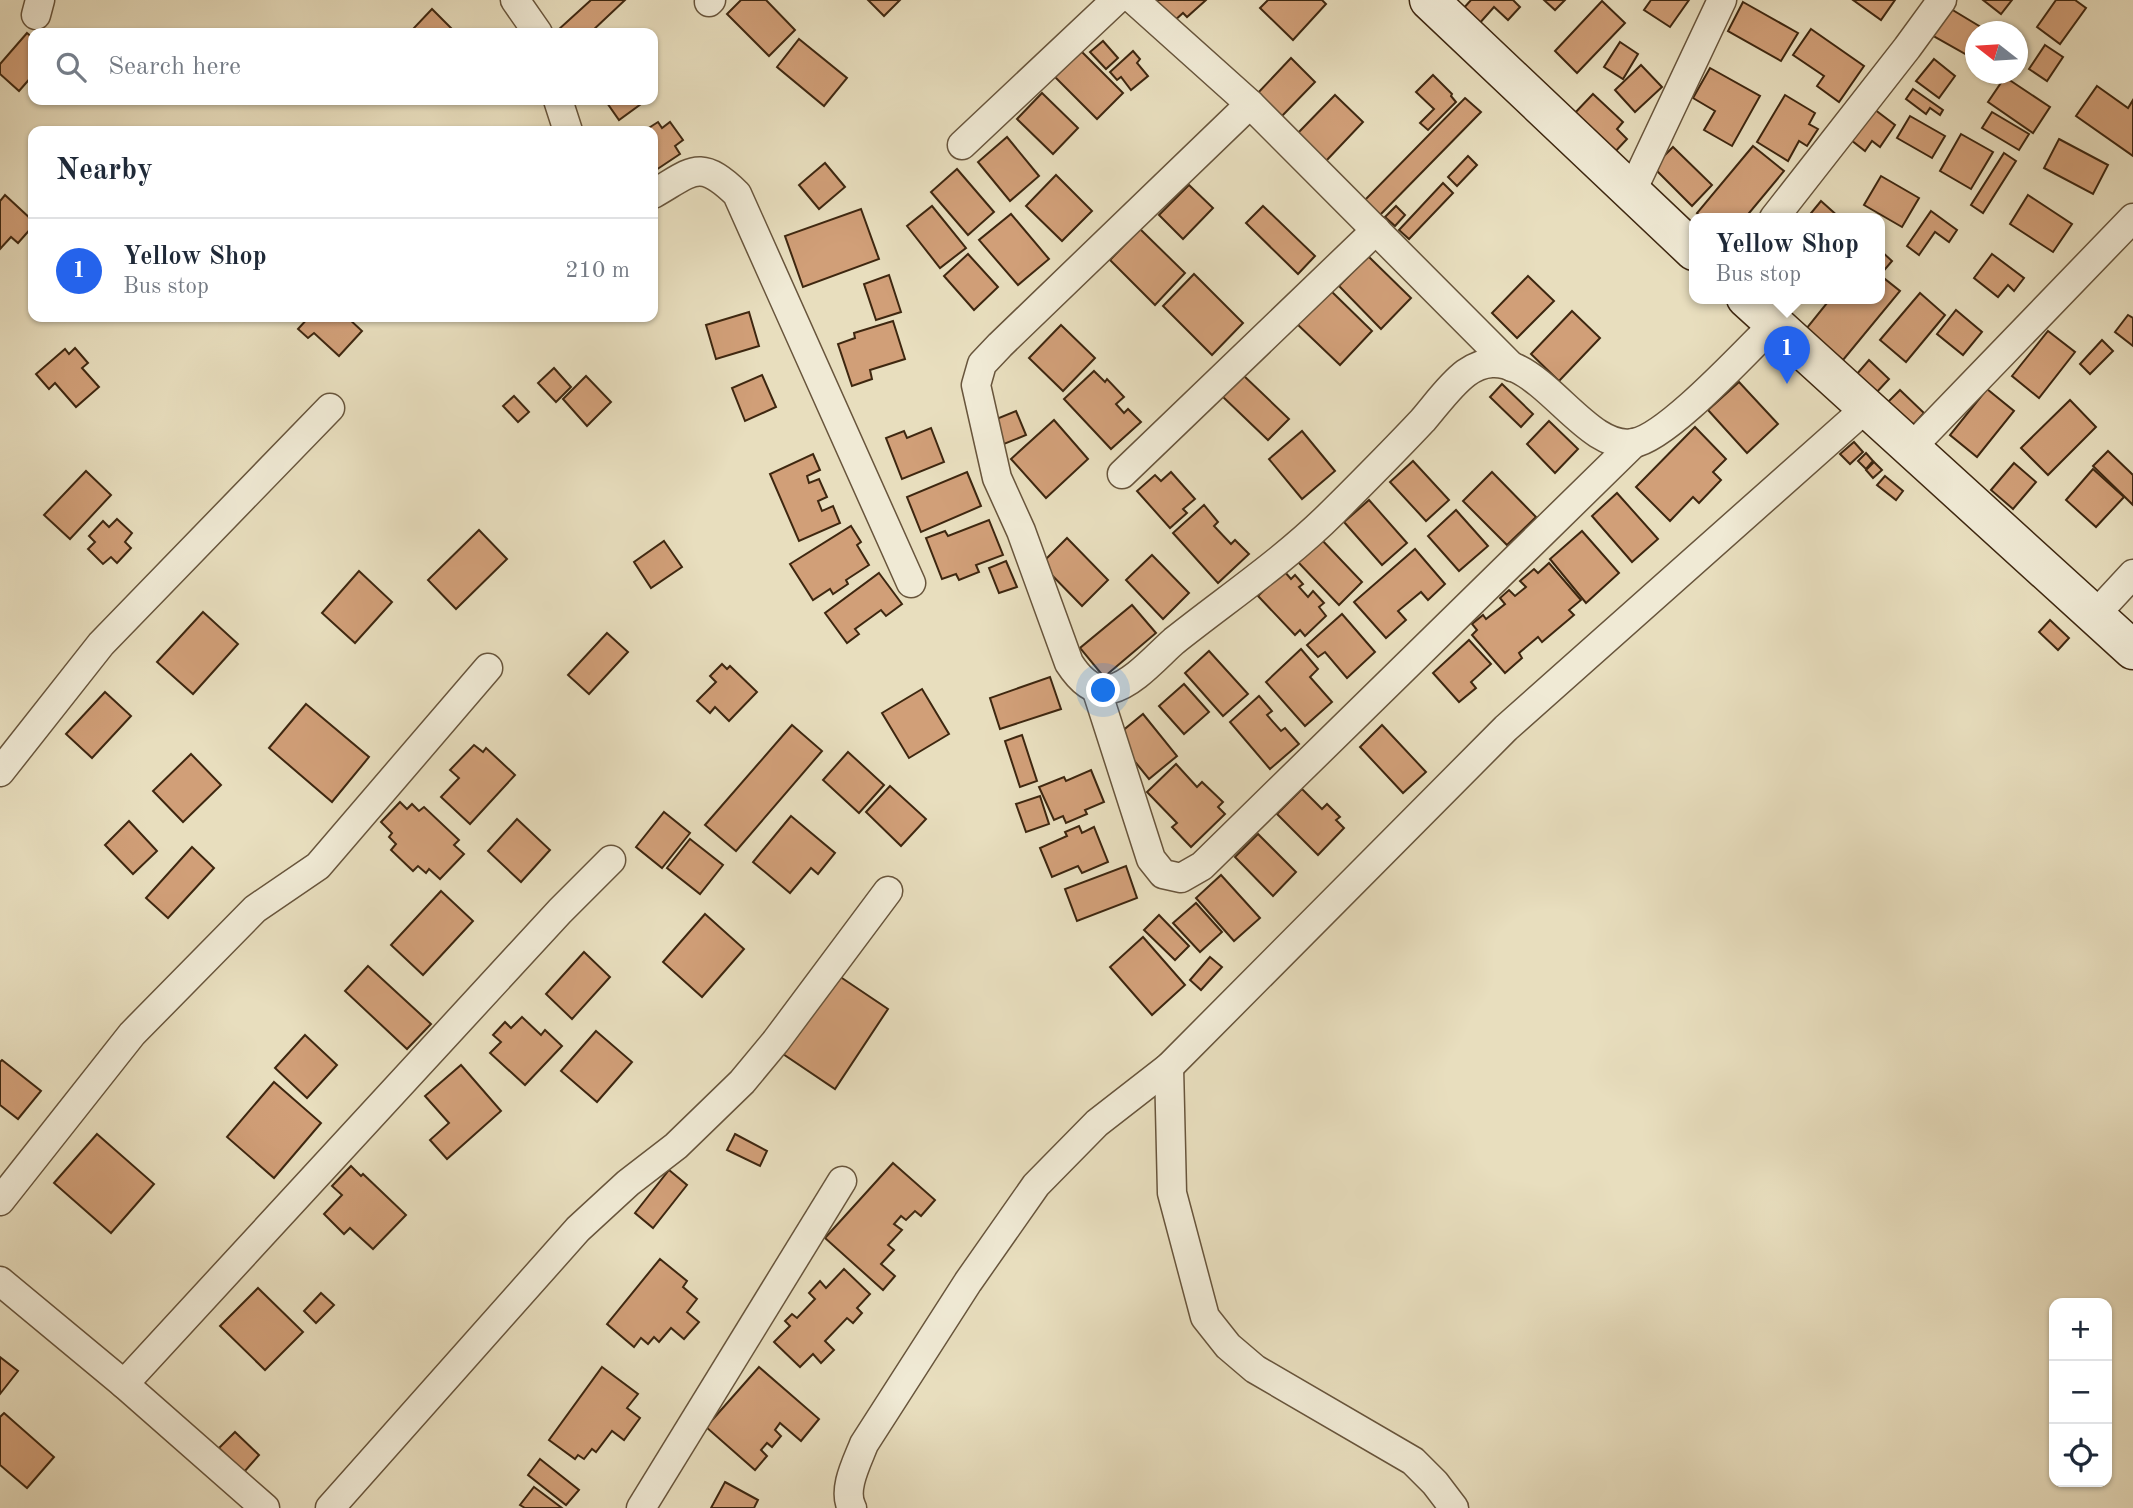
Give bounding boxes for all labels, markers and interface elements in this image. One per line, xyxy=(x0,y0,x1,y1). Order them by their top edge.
north arrow xyxy=(1965,21,2028,84)
search box xyxy=(28,28,658,105)
icon: search xyxy=(52,48,90,86)
text: Search here xyxy=(108,54,241,80)
text: Nearby xyxy=(56,156,153,186)
popup xyxy=(1689,213,1885,304)
text: Yellow Shop xyxy=(1715,232,1859,258)
text: Yellow Shop xyxy=(123,244,267,270)
text: 1 xyxy=(72,259,86,282)
text: 210 m xyxy=(565,259,630,282)
text: Bus stop xyxy=(1715,263,1801,286)
text: Bus stop xyxy=(123,275,209,298)
pin: 1 xyxy=(1764,326,1810,384)
your location xyxy=(1086,673,1120,707)
map controls xyxy=(2049,1298,2112,1487)
button: + xyxy=(2049,1298,2112,1361)
button: − xyxy=(2049,1361,2112,1424)
button: locate xyxy=(2049,1424,2112,1487)

